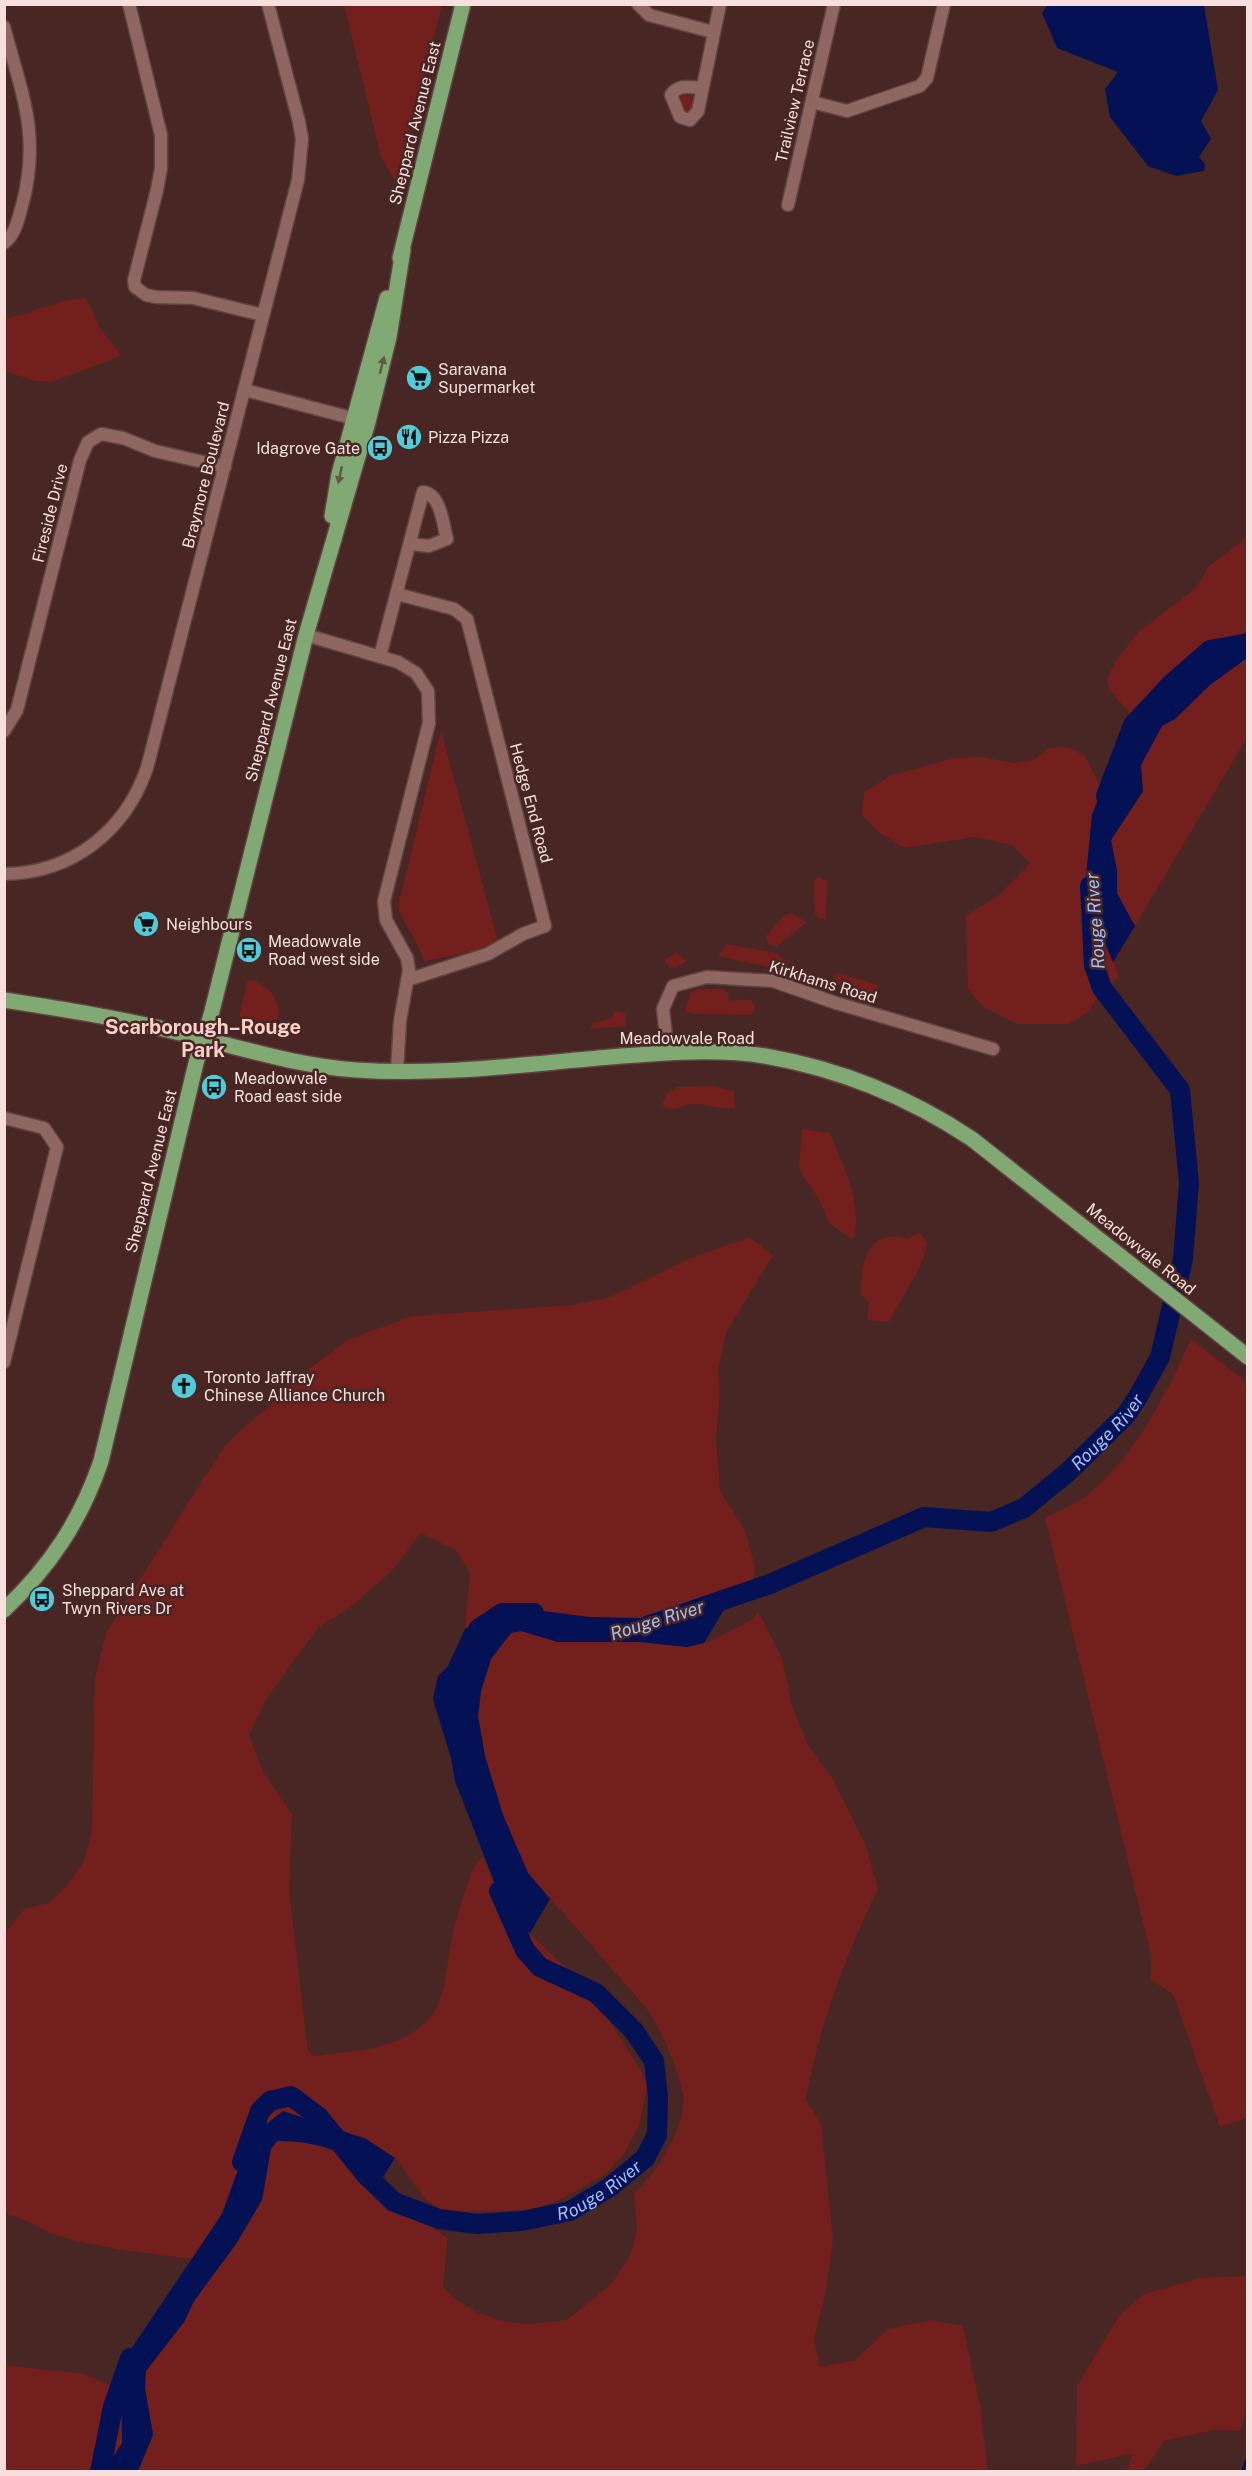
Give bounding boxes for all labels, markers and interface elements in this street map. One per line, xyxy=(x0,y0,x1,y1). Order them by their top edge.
street label: Trailview Terrace xyxy=(772,38,818,164)
street label: Sheppard Avenue East xyxy=(385,39,445,207)
one-way arrow xyxy=(378,355,387,374)
place label: Saravana Supermarket xyxy=(438,360,535,397)
supermarket icon: Saravana Supermarket xyxy=(404,363,434,393)
street label: Braymore Boulevard xyxy=(179,400,233,550)
restaurant icon: Pizza Pizza xyxy=(394,422,424,452)
place label: Pizza Pizza xyxy=(428,428,509,447)
bus stop icon: Idagrove Gate xyxy=(365,433,395,463)
place label: Idagrove Gate xyxy=(256,439,360,458)
street label: Fireside Drive xyxy=(29,461,71,565)
one-way arrow xyxy=(334,466,344,485)
street label: Sheppard Avenue East xyxy=(241,616,301,784)
street label: Hedge End Road xyxy=(506,741,556,865)
water label: Rouge River xyxy=(1081,872,1109,970)
supermarket icon: Neighbours xyxy=(131,909,161,939)
place label: Neighbours xyxy=(166,915,252,934)
place label: Meadowvale Road west side xyxy=(268,932,380,969)
bus stop icon: Meadowvale Road west side xyxy=(234,935,264,965)
street label: Kirkhams Road xyxy=(767,957,879,1007)
district label: Scarborough–Rouge Park xyxy=(105,1015,301,1062)
street label: Meadowvale Road xyxy=(620,1029,754,1048)
place label: Meadowvale Road east side xyxy=(234,1069,342,1106)
bus stop icon: Meadowvale Road east side xyxy=(199,1072,229,1102)
street label: Sheppard Avenue East xyxy=(121,1087,181,1255)
street label: Meadowvale Road xyxy=(1083,1199,1199,1299)
place label: Toronto Jaffray Chinese Alliance Church xyxy=(204,1368,385,1405)
church icon: Toronto Jaffray Chinese Alliance Church xyxy=(169,1371,199,1401)
water label: Rouge River xyxy=(1066,1390,1148,1474)
place label: Sheppard Ave at Twyn Rivers Dr xyxy=(62,1581,184,1618)
bus stop icon: Sheppard Ave at Twyn Rivers Dr xyxy=(27,1584,57,1614)
water label: Rouge River xyxy=(608,1596,707,1644)
water label: Rouge River xyxy=(555,2155,645,2224)

